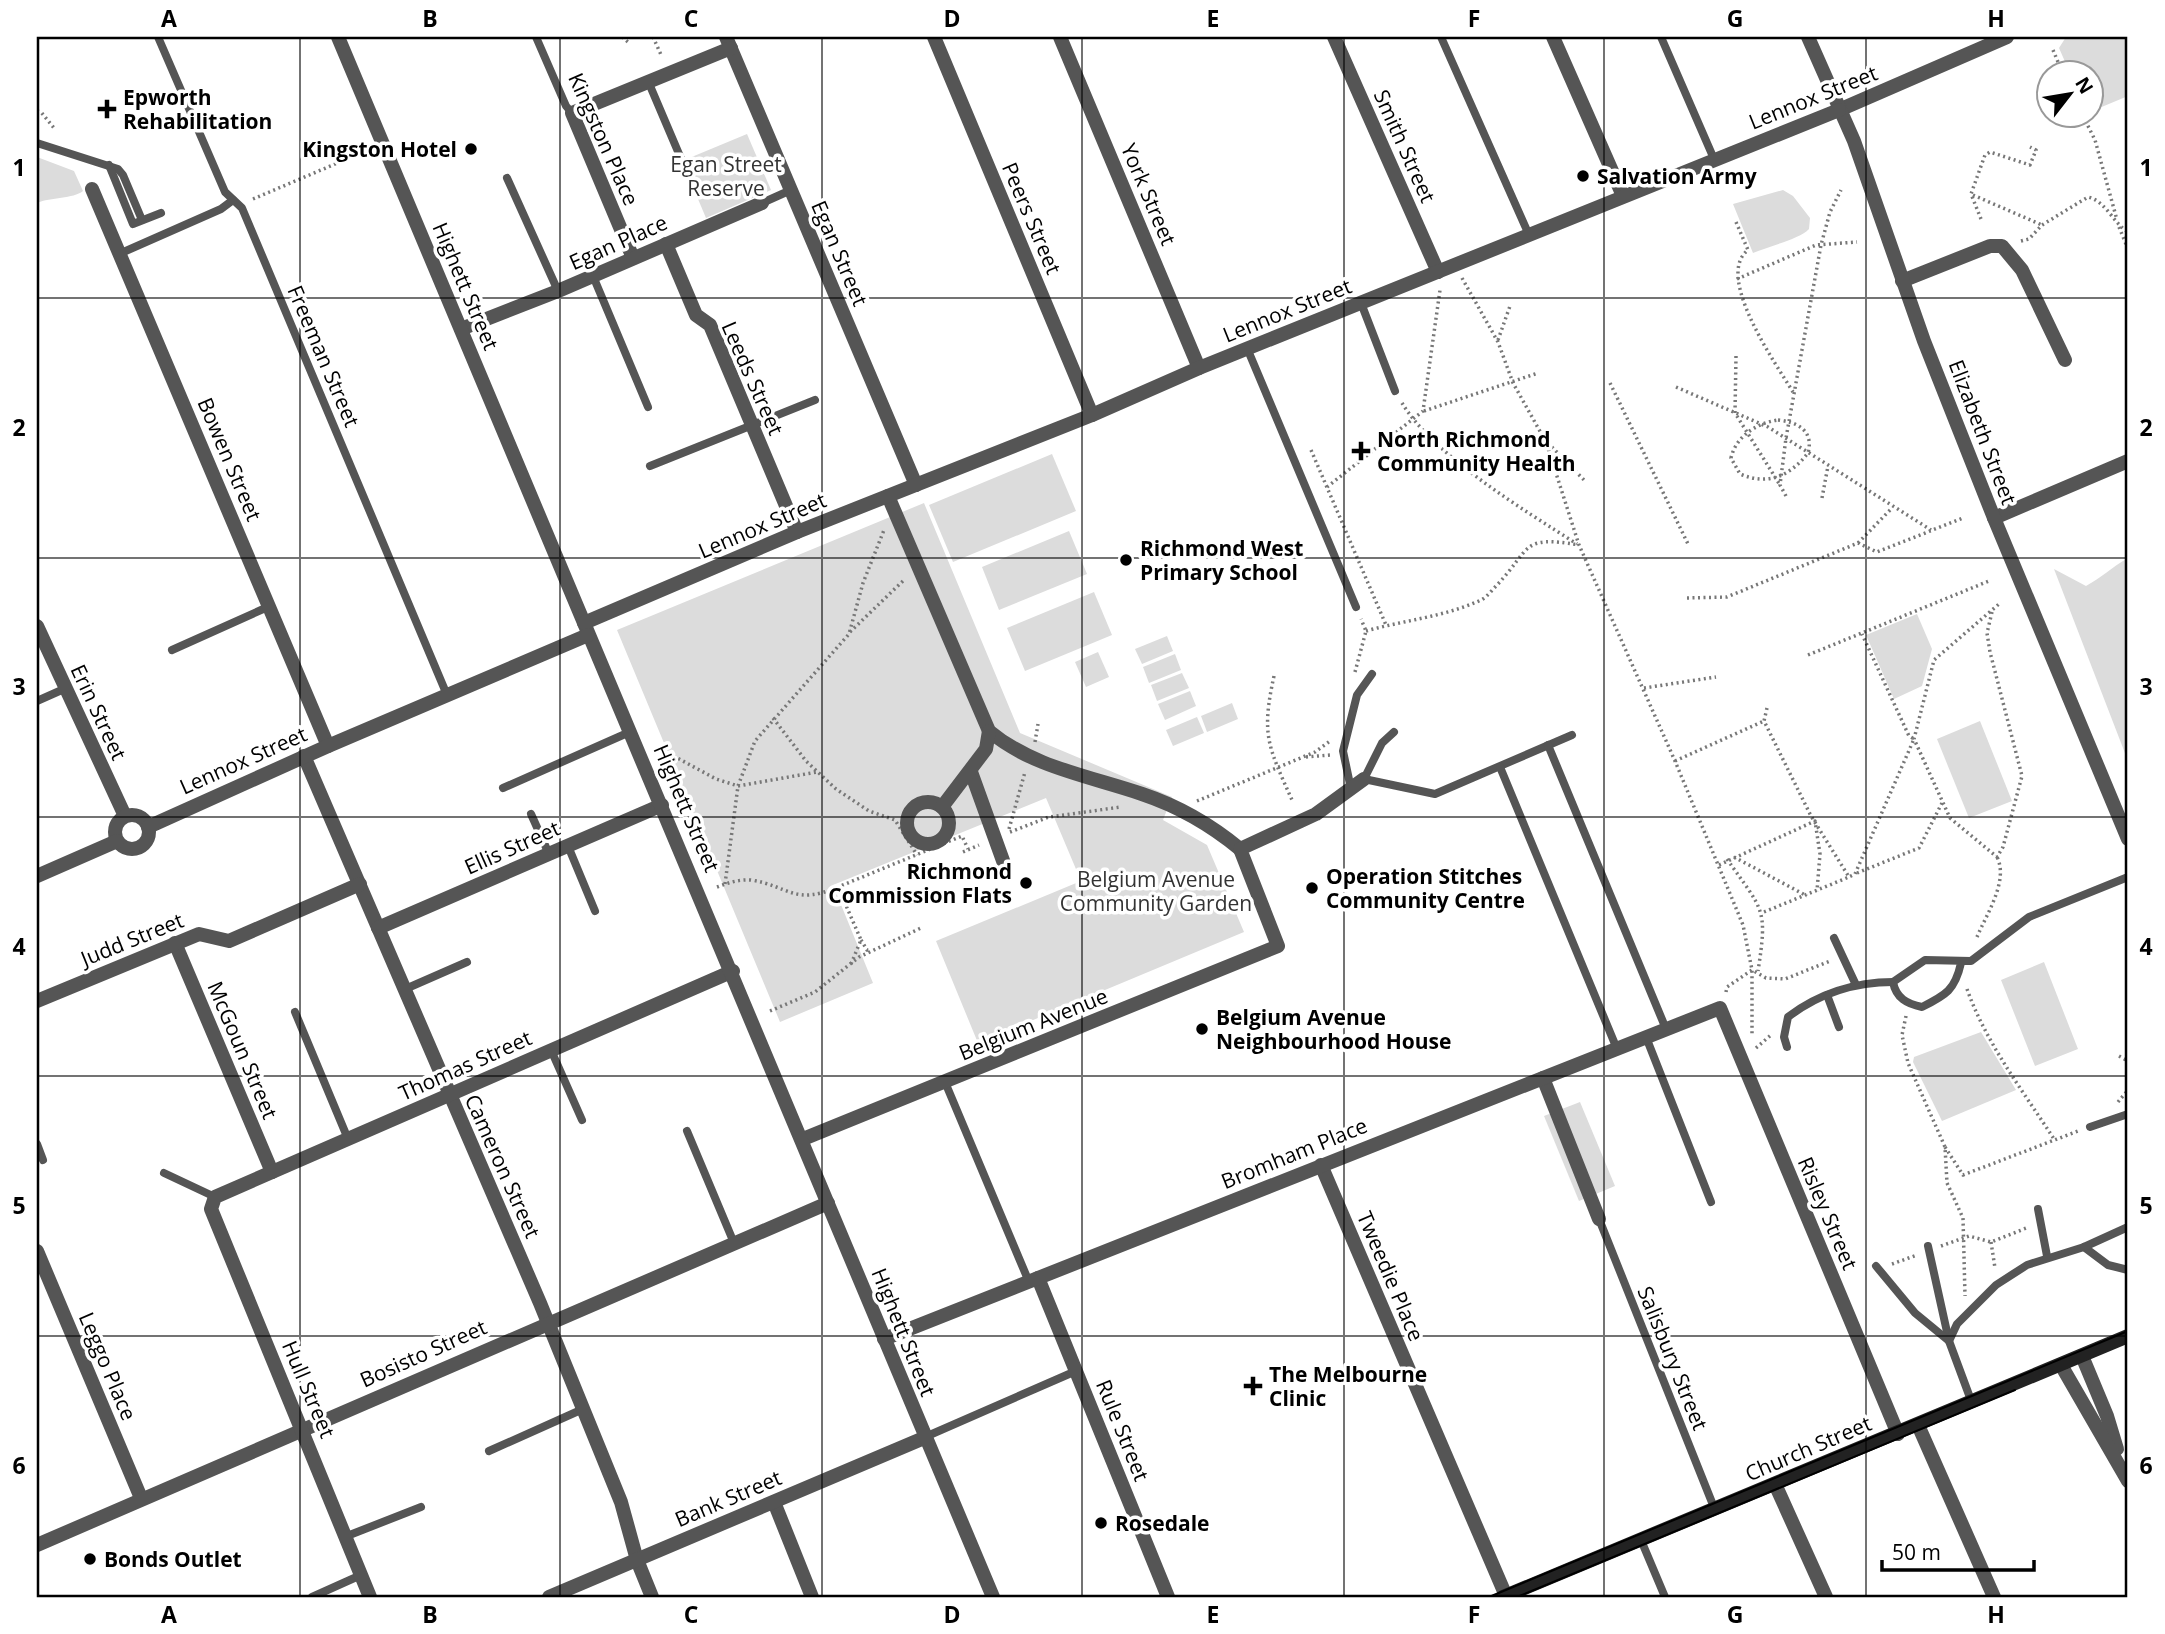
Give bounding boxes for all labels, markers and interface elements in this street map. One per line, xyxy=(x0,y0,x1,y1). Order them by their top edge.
text: A xyxy=(161,2,177,34)
text: B xyxy=(422,2,438,34)
text: C xyxy=(684,2,698,34)
text: D xyxy=(943,2,961,34)
text: E xyxy=(1207,2,1219,34)
text: F xyxy=(1468,2,1480,34)
text: G xyxy=(1727,2,1743,34)
text: H xyxy=(1987,2,2005,34)
street label: Lennox Street xyxy=(1745,58,1881,136)
north arrow xyxy=(2036,60,2106,130)
street label: Kingston Place xyxy=(562,68,646,210)
text: N xyxy=(2069,72,2100,99)
place label: Epworth Rehabilitation xyxy=(123,83,272,135)
street label: Smith Street xyxy=(1368,85,1442,207)
marker: Epworth Rehabilitation xyxy=(97,99,117,119)
place label: Kingston Hotel xyxy=(302,135,457,163)
street label: York Street xyxy=(1115,139,1183,249)
marker: Kingston Hotel xyxy=(463,141,479,157)
park label: Egan Street Reserve xyxy=(670,150,782,202)
text: 1 xyxy=(12,151,26,183)
text: 1 xyxy=(2139,151,2153,183)
street label: Peers Street xyxy=(996,158,1068,278)
place label: Salvation Army xyxy=(1597,162,1757,190)
marker: Salvation Army xyxy=(1575,168,1591,184)
street label: Egan Street xyxy=(805,196,875,310)
street label: Egan Place xyxy=(565,208,671,276)
street label: Highett Street xyxy=(427,218,505,354)
street label: Lennox Street xyxy=(1219,271,1355,349)
street label: Freeman Street xyxy=(282,281,366,431)
street label: Leeds Street xyxy=(715,317,791,439)
street label: Elizabeth Street xyxy=(1943,356,2023,508)
street label: Bowen Street xyxy=(191,393,269,525)
text: 2 xyxy=(12,411,26,443)
text: 2 xyxy=(2139,411,2153,443)
place label: North Richmond Community Health xyxy=(1377,425,1576,477)
marker: North Richmond Community Health xyxy=(1351,441,1371,461)
street label: Lennox Street xyxy=(694,485,830,565)
place label: Richmond West Primary School xyxy=(1140,534,1303,586)
marker: Richmond West Primary School xyxy=(1118,552,1134,568)
street label: Erin Street xyxy=(65,660,133,764)
text: 3 xyxy=(12,670,26,702)
text: 3 xyxy=(2139,670,2153,702)
street label: Lennox Street xyxy=(175,720,311,800)
street label: Highett Street xyxy=(648,740,726,876)
street label: Ellis Street xyxy=(460,814,564,880)
place label: Richmond Commission Flats xyxy=(828,857,1012,909)
place label: Operation Stitches Community Centre xyxy=(1326,862,1525,914)
park label: Belgium Avenue Community Garden xyxy=(1060,865,1252,917)
marker: Richmond Commission Flats xyxy=(1018,875,1034,891)
marker: Operation Stitches Community Centre xyxy=(1304,880,1320,896)
street label: Judd Street xyxy=(75,906,187,973)
text: 4 xyxy=(12,930,26,962)
text: 4 xyxy=(2139,930,2153,962)
street label: McGoun Street xyxy=(201,977,285,1123)
street label: Belgium Avenue xyxy=(954,981,1112,1067)
place label: Belgium Avenue Neighbourhood House xyxy=(1216,1003,1451,1055)
marker: Belgium Avenue Neighbourhood House xyxy=(1194,1021,1210,1037)
street label: Thomas Street xyxy=(394,1023,536,1107)
street label: Cameron Street xyxy=(459,1090,547,1242)
street label: Bromham Place xyxy=(1217,1111,1371,1195)
street label: Risley Street xyxy=(1792,1152,1864,1274)
text: 5 xyxy=(12,1189,26,1221)
text: 5 xyxy=(2139,1189,2153,1221)
street label: Tweedie Place xyxy=(1351,1207,1431,1345)
street label: Highett Street xyxy=(866,1264,942,1400)
street label: Salisbury Street xyxy=(1631,1282,1715,1434)
street label: Leggo Place xyxy=(73,1308,143,1424)
street label: Bosisto Street xyxy=(355,1313,491,1393)
street label: Hull Street xyxy=(276,1336,342,1442)
place label: The Melbourne Clinic xyxy=(1269,1360,1427,1412)
street label: Rule Street xyxy=(1090,1375,1156,1485)
marker: The Melbourne Clinic xyxy=(1243,1376,1263,1396)
street label: Church Street xyxy=(1741,1409,1875,1487)
text: 6 xyxy=(12,1449,26,1481)
text: 6 xyxy=(2139,1449,2153,1481)
street label: Bank Street xyxy=(670,1463,786,1533)
place label: Rosedale xyxy=(1115,1509,1210,1537)
marker: Rosedale xyxy=(1093,1515,1109,1531)
scale bar xyxy=(1882,1529,2034,1573)
text: 50 m xyxy=(1892,1538,1941,1566)
place label: Bonds Outlet xyxy=(104,1545,242,1573)
marker: Bonds Outlet xyxy=(82,1551,98,1567)
text: A xyxy=(161,1598,177,1630)
text: B xyxy=(422,1598,438,1630)
text: C xyxy=(684,1598,698,1630)
text: D xyxy=(943,1598,961,1630)
text: E xyxy=(1207,1598,1219,1630)
text: F xyxy=(1468,1598,1480,1630)
text: G xyxy=(1727,1598,1743,1630)
text: H xyxy=(1987,1598,2005,1630)

